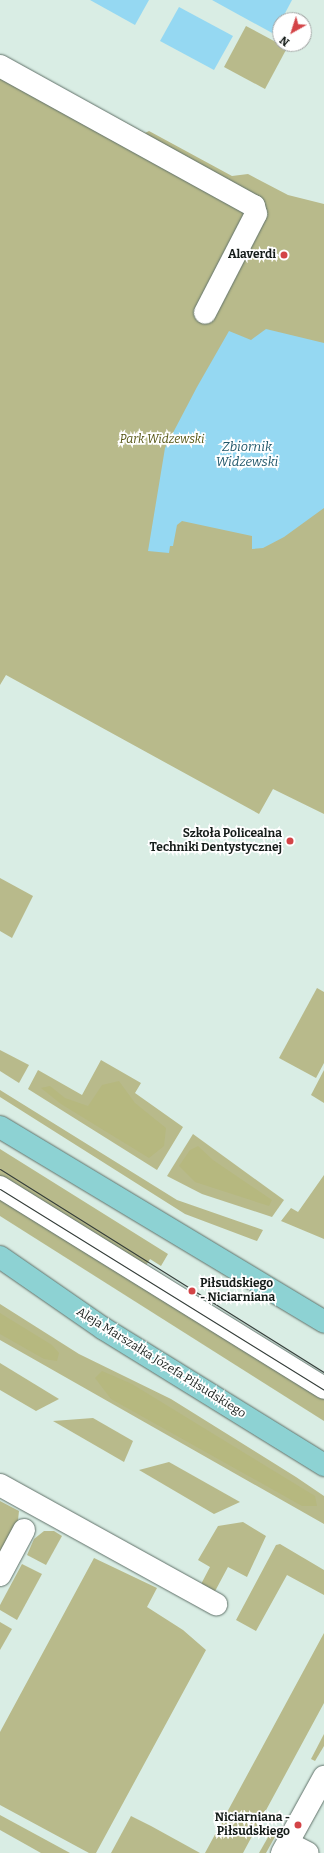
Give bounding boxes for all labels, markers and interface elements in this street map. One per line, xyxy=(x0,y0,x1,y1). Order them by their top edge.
north arrow xyxy=(272,12,312,52)
text: N xyxy=(277,33,292,49)
place label: Alaverdi xyxy=(228,248,276,262)
marker: Alaverdi xyxy=(279,250,289,260)
park label: Park Widzewski xyxy=(120,433,204,447)
water label: Zbiornik Widzewski xyxy=(216,440,278,471)
place label: Szkoła Policealna Techniki Dentystycznej xyxy=(149,827,282,855)
marker: Szkoła Policealna Techniki Dentystycznej xyxy=(285,836,295,846)
place label: Piłsudskiego - Niciarniana xyxy=(200,1277,275,1305)
marker: Piłsudskiego - Niciarniana xyxy=(187,1286,197,1296)
street label: Aleja Marszałka Józefa Piłsudskiego xyxy=(74,1305,248,1421)
place label: Niciarniana - Piłsudskiego xyxy=(215,1811,290,1839)
marker: Niciarniana - Piłsudskiego xyxy=(293,1820,303,1830)

